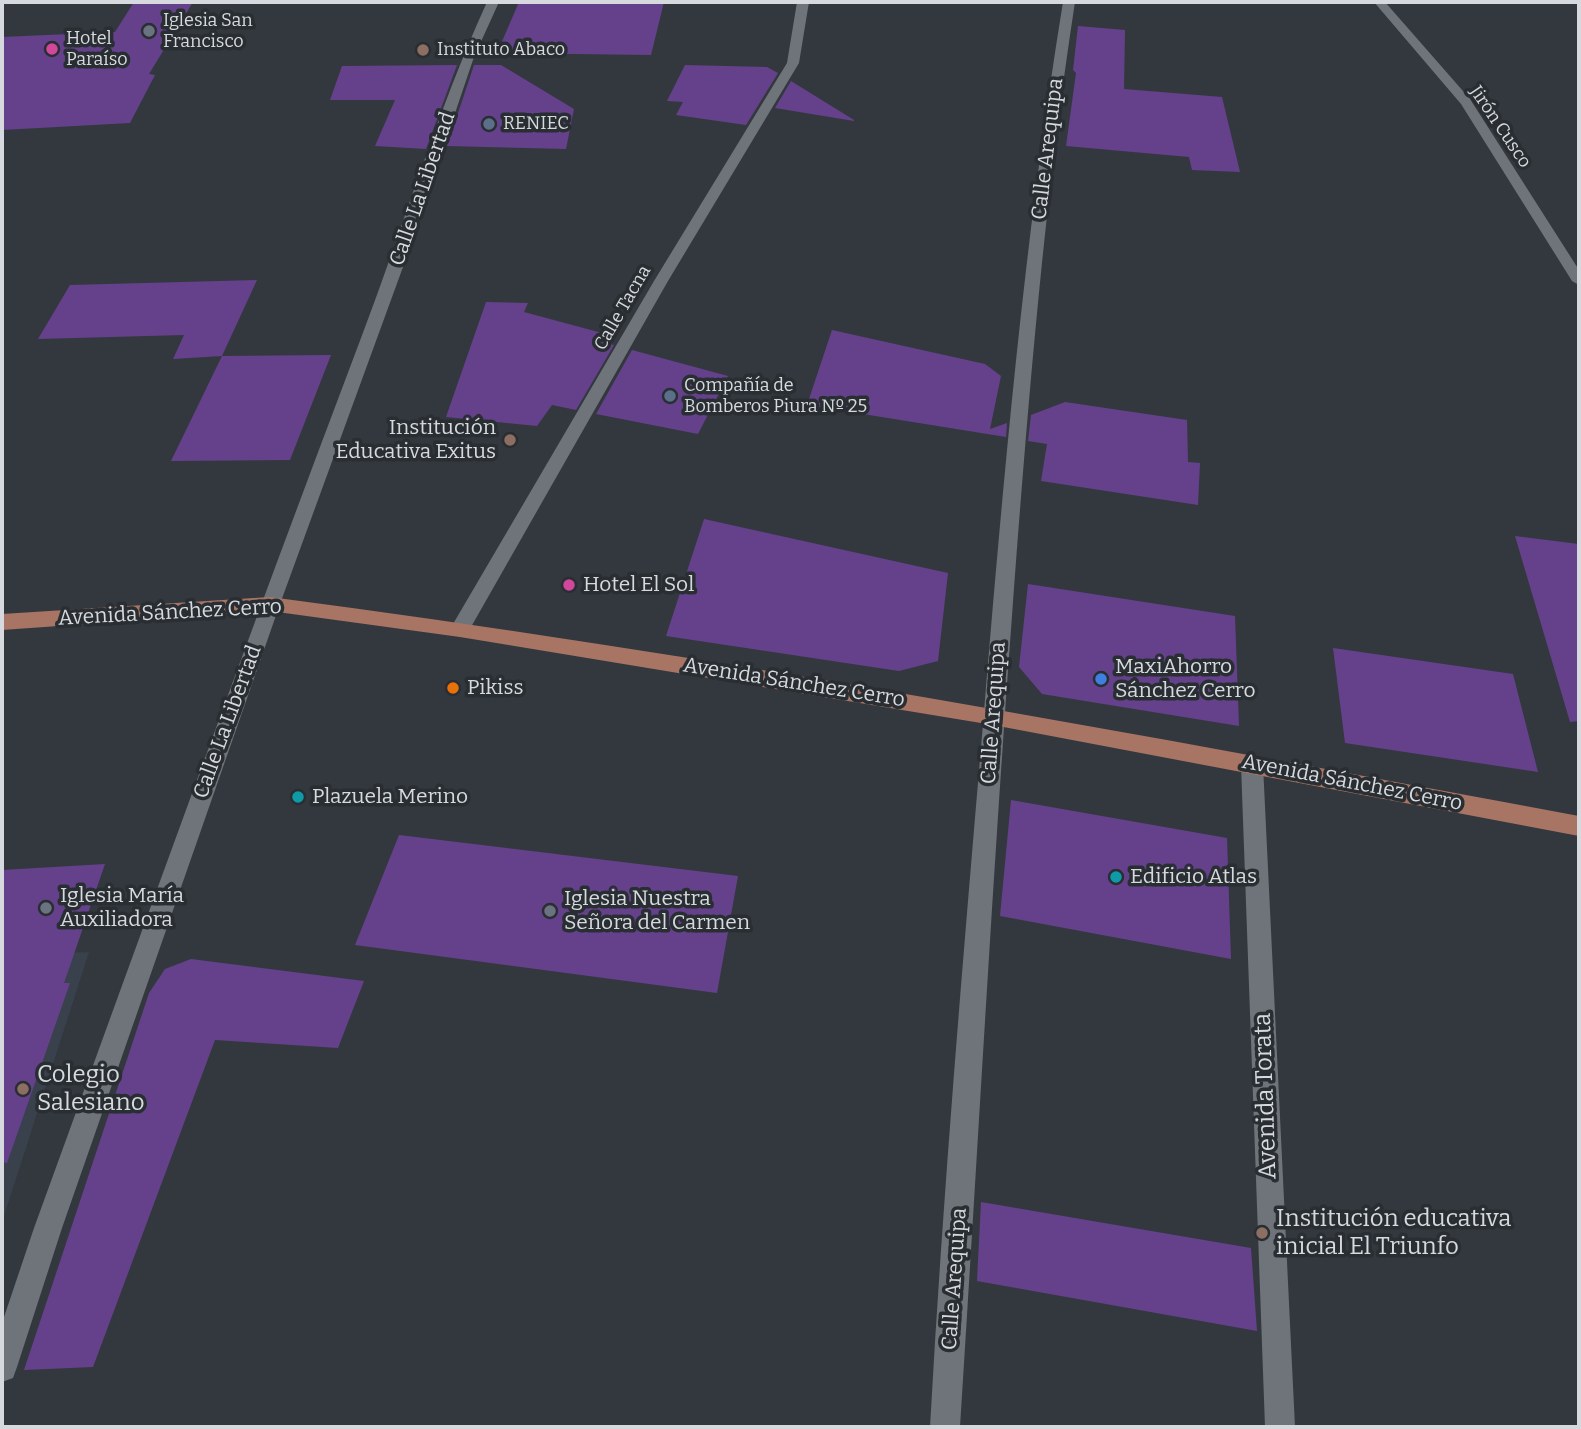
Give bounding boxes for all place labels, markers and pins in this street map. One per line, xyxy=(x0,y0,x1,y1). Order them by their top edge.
place label: Iglesia San Francisco xyxy=(163,10,253,52)
marker: Iglesia San Francisco xyxy=(141,23,157,39)
place label: Hotel Paraíso xyxy=(66,28,128,70)
place label: Instituto Abaco xyxy=(437,39,565,61)
marker: Hotel Paraíso xyxy=(44,41,60,57)
marker: Instituto Abaco xyxy=(415,42,431,58)
place label: RENIEC xyxy=(503,113,569,135)
marker: RENIEC xyxy=(481,116,497,132)
place label: Compañía de Bomberos Piura Nº 25 xyxy=(684,375,867,418)
marker: Compañía de Bomberos Piura Nº 25 xyxy=(662,388,678,404)
place label: Institución Educativa Exitus xyxy=(335,415,496,465)
marker: Institución Educativa Exitus xyxy=(502,432,518,448)
place label: Hotel El Sol xyxy=(583,572,694,598)
marker: Hotel El Sol xyxy=(561,577,577,593)
place label: MaxiAhorro Sánchez Cerro xyxy=(1115,654,1255,704)
marker: MaxiAhorro Sánchez Cerro xyxy=(1093,671,1109,687)
place label: Pikiss xyxy=(467,675,523,701)
marker: Pikiss xyxy=(445,680,461,696)
place label: Plazuela Merino xyxy=(312,784,468,810)
marker: Plazuela Merino xyxy=(290,789,306,805)
place label: Edificio Atlas xyxy=(1130,864,1257,890)
marker: Edificio Atlas xyxy=(1108,869,1124,885)
place label: Iglesia María Auxiliadora xyxy=(60,883,184,933)
place label: Iglesia Nuestra Señora del Carmen xyxy=(564,886,750,936)
marker: Iglesia María Auxiliadora xyxy=(38,900,54,916)
marker: Iglesia Nuestra Señora del Carmen xyxy=(542,903,558,919)
place label: Colegio Salesiano xyxy=(37,1061,144,1117)
marker: Colegio Salesiano xyxy=(15,1081,31,1097)
place label: Institución educativa inicial El Triunfo xyxy=(1276,1205,1511,1261)
marker: Institución educativa inicial El Triunfo xyxy=(1254,1225,1270,1241)

